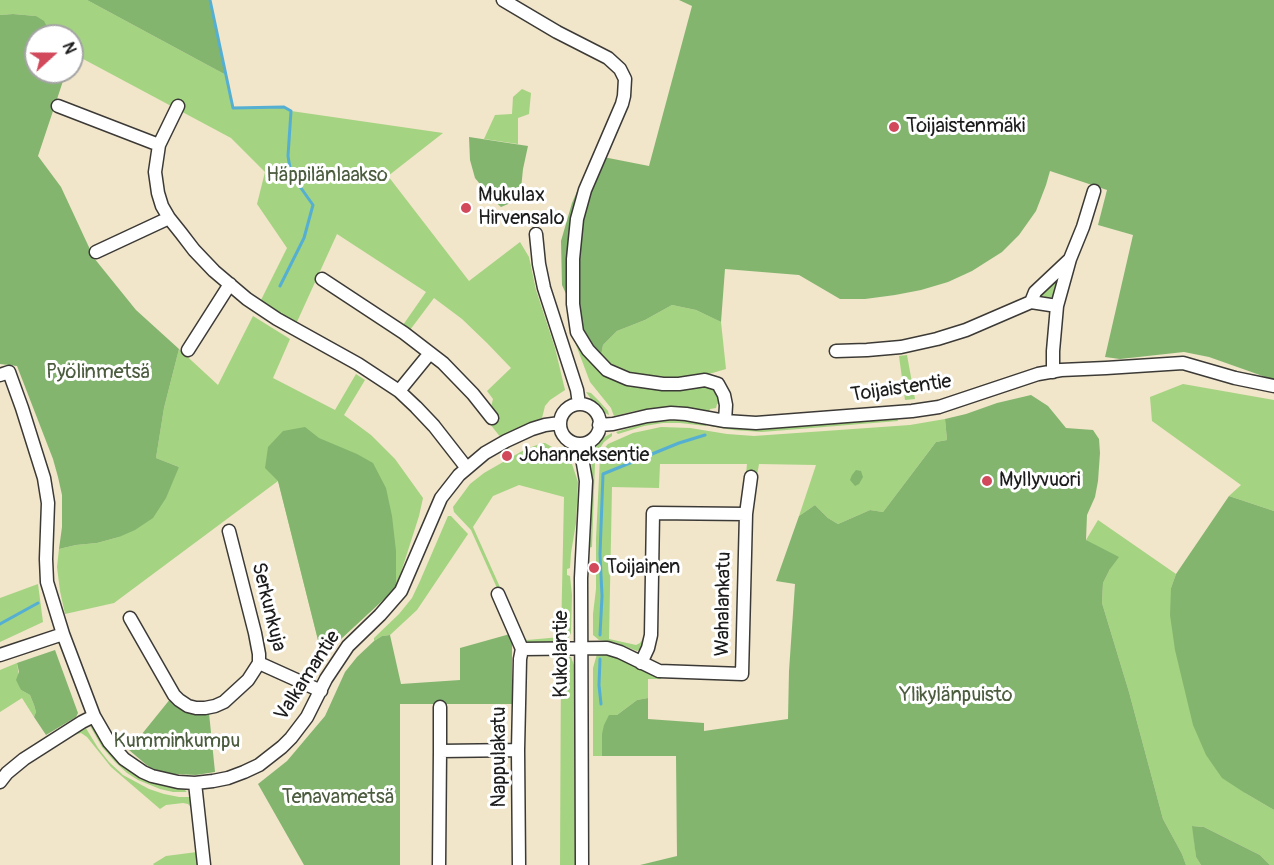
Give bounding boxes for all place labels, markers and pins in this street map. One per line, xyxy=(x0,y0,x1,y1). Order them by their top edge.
place label: Toijaistenmäki xyxy=(906,115,1025,139)
marker: Toijaistenmäki xyxy=(887,120,901,134)
place label: Mukulax Hirvensalo xyxy=(478,184,564,231)
marker: Mukulax Hirvensalo xyxy=(459,201,473,215)
place label: Johanneksentie xyxy=(519,444,649,468)
marker: Johanneksentie xyxy=(500,449,514,463)
place label: Myllyvuori xyxy=(999,469,1080,493)
marker: Myllyvuori xyxy=(980,474,994,488)
place label: Toijainen xyxy=(606,556,680,580)
marker: Toijainen xyxy=(587,561,601,575)

